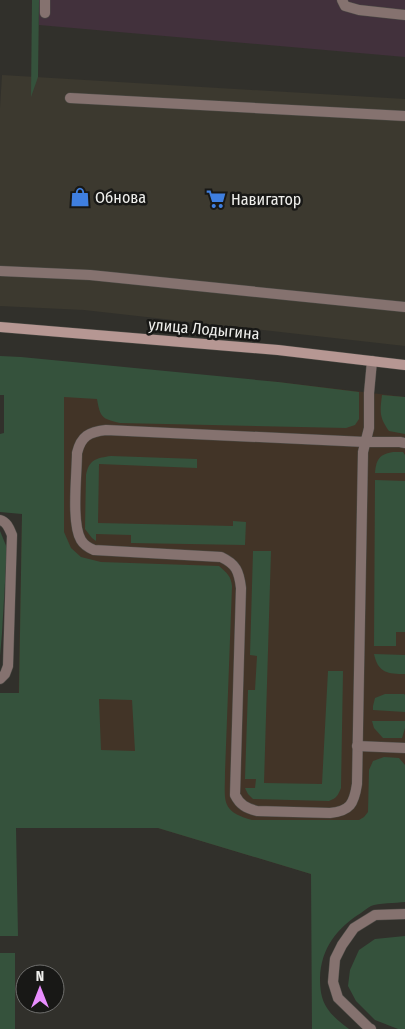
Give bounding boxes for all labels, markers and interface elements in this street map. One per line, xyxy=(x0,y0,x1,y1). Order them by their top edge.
shop icon: Обнова xyxy=(69,186,91,208)
place label: Обнова xyxy=(95,188,146,207)
supermarket icon: Навигатор xyxy=(205,188,227,210)
place label: Навигатор xyxy=(231,190,301,209)
street label: улица Лодыгина xyxy=(148,315,260,343)
north arrow xyxy=(15,964,65,1014)
text: N xyxy=(36,968,44,985)

